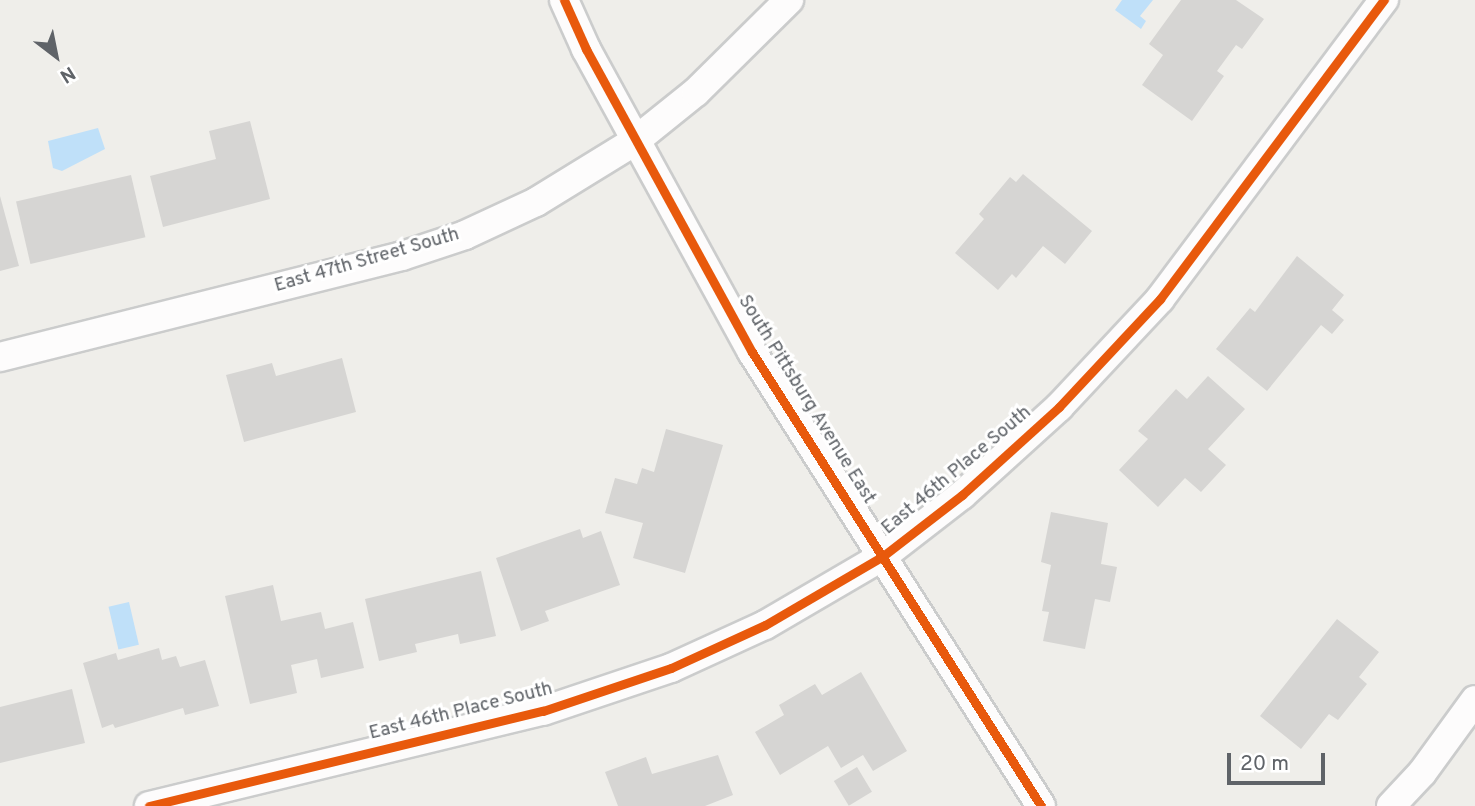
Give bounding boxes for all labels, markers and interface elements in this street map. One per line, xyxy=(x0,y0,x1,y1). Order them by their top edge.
north arrow xyxy=(21,21,91,91)
text: N xyxy=(55,60,79,88)
street label: East 47th Street South xyxy=(272,224,462,298)
street label: South Pittsburg Avenue East xyxy=(732,291,880,509)
street label: East 46th Place South xyxy=(878,402,1036,540)
street label: East 46th Place South xyxy=(367,678,555,746)
scale bar xyxy=(1230,740,1328,784)
text: 20 m xyxy=(1240,751,1289,778)

